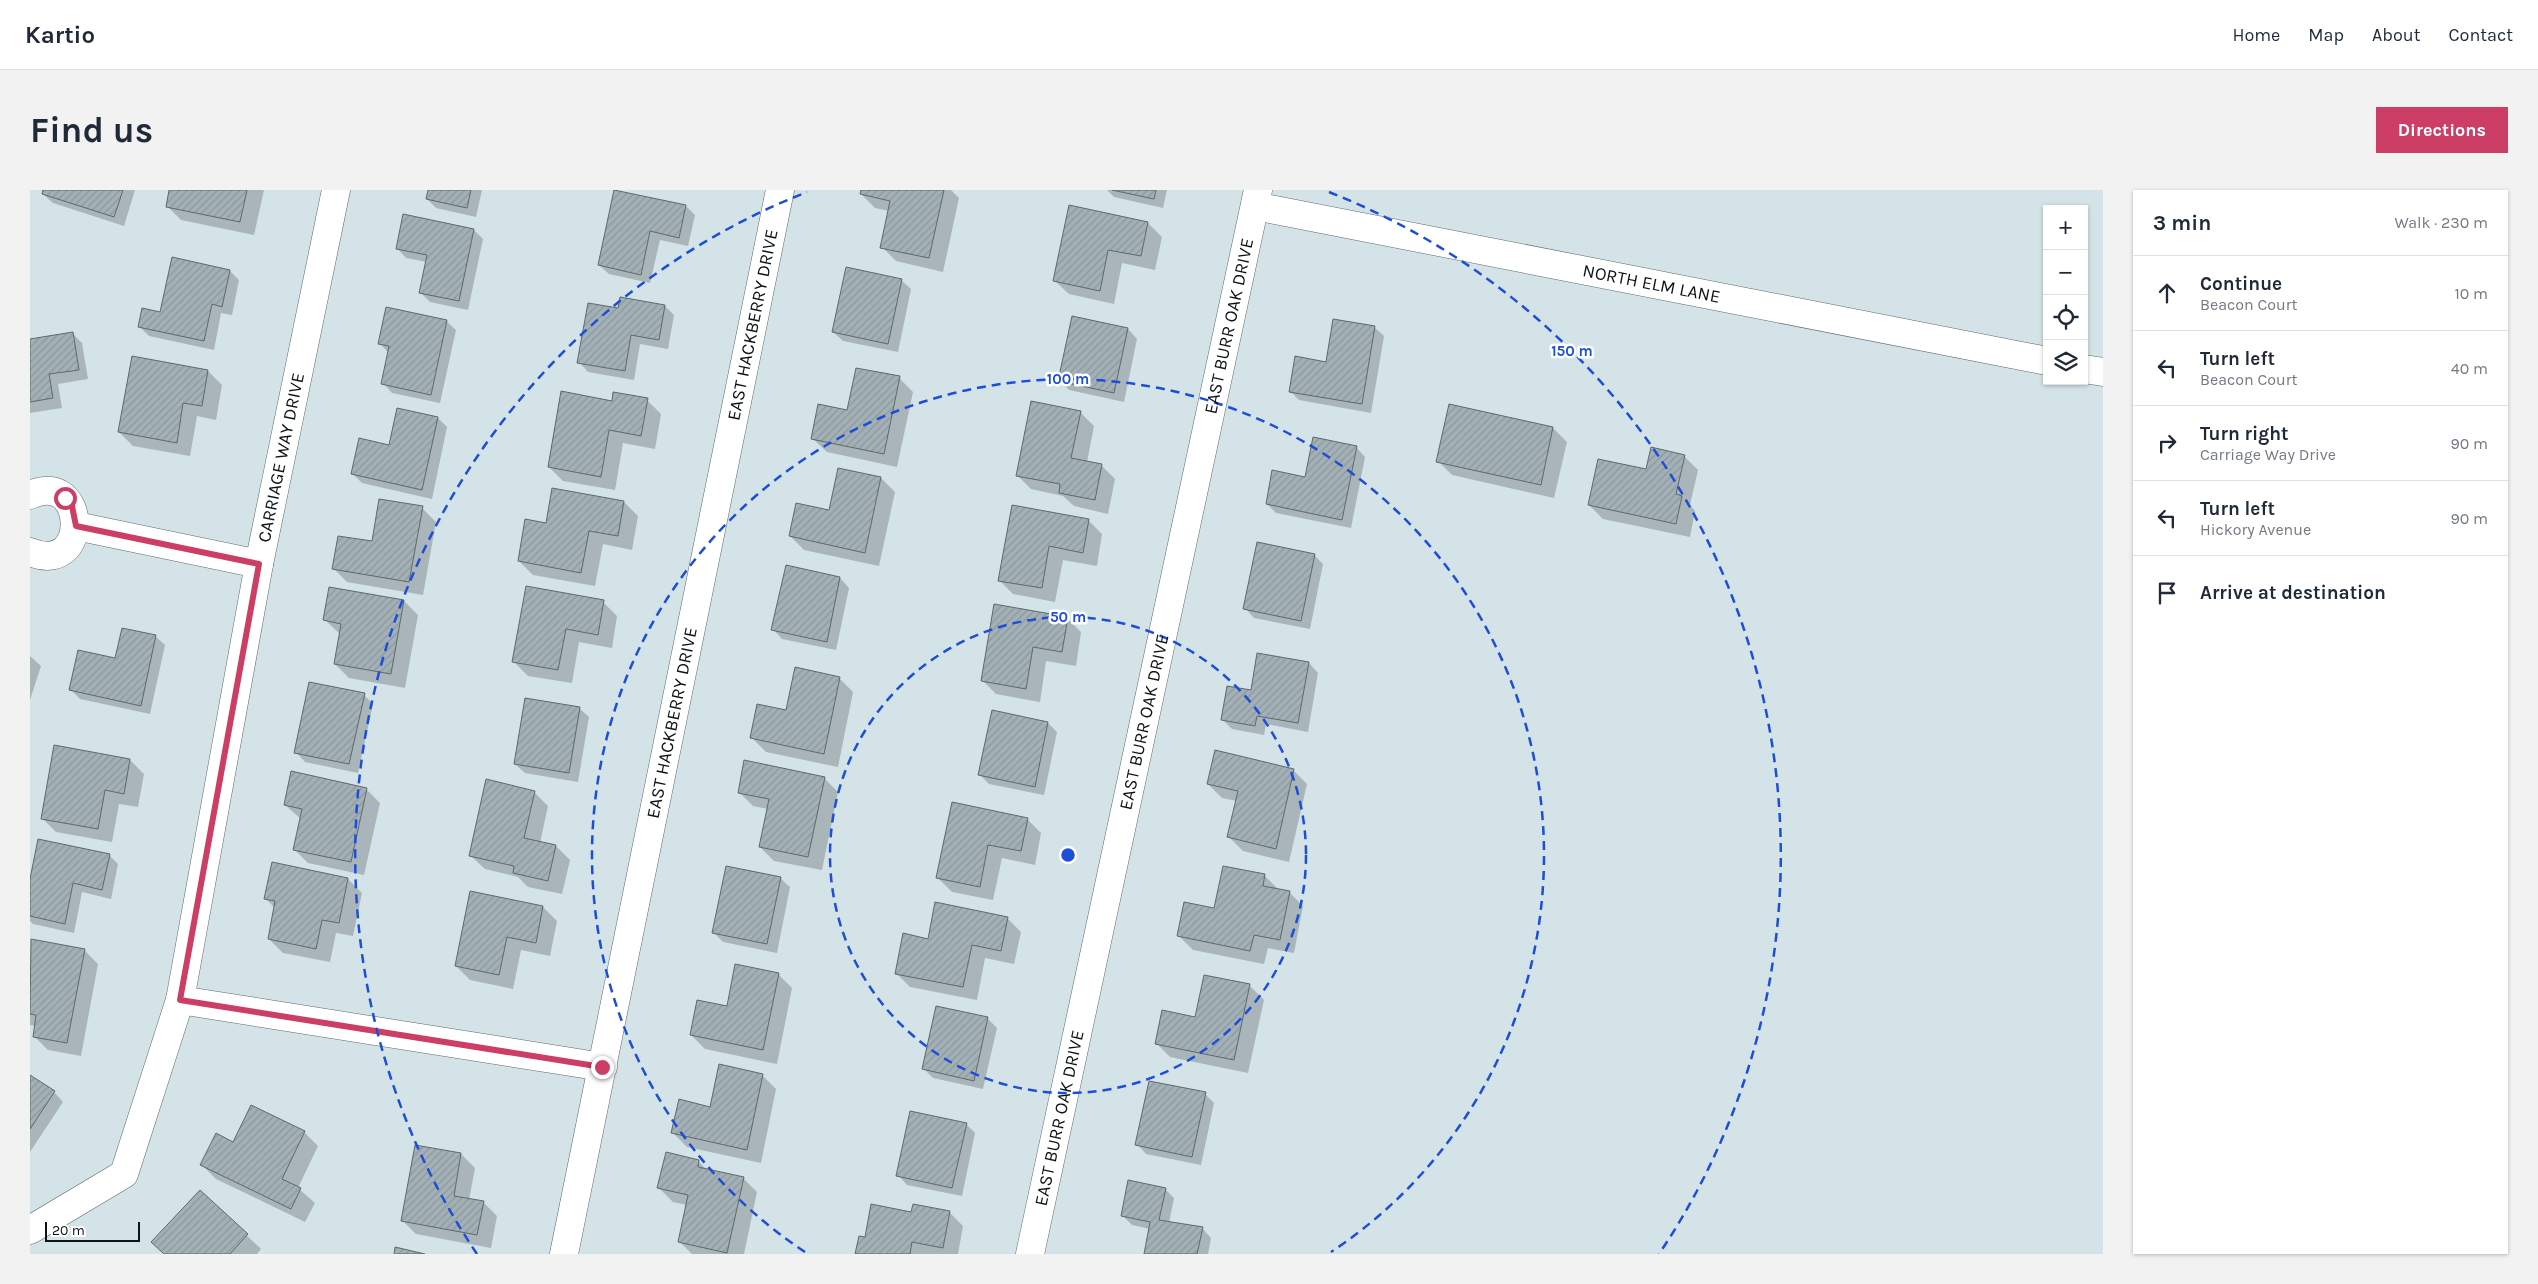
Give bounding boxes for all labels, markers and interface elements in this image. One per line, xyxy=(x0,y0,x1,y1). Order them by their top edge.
text: Kartio xyxy=(25,21,95,49)
text: Home xyxy=(2232,24,2280,46)
text: Map xyxy=(2308,24,2344,46)
text: About xyxy=(2372,24,2421,46)
text: Contact xyxy=(2449,24,2513,46)
button: Directions xyxy=(2376,107,2508,153)
text: Find us xyxy=(30,110,153,151)
map controls xyxy=(2043,205,2088,385)
button: + xyxy=(2043,205,2088,250)
text: 3 min xyxy=(2153,211,2211,235)
text: Walk · 230 m xyxy=(2394,213,2488,232)
street label: EAST HACKBERRY DRIVE xyxy=(722,227,783,423)
street label: EAST BURR OAK DRIVE xyxy=(1199,236,1258,416)
button: − xyxy=(2043,250,2088,295)
street label: NORTH ELM LANE xyxy=(1581,259,1722,308)
text: Continue xyxy=(2200,273,2282,295)
icon: ahead xyxy=(2153,279,2181,307)
text: 10 m xyxy=(2454,284,2488,303)
button: locate xyxy=(2043,295,2088,340)
text: Beacon Court xyxy=(2200,295,2297,314)
button: layers xyxy=(2043,340,2088,385)
text: 150 m xyxy=(1551,342,1593,360)
text: Turn left xyxy=(2200,348,2275,370)
icon: left xyxy=(2153,354,2181,382)
text: 40 m xyxy=(2451,359,2488,378)
text: 100 m xyxy=(1047,370,1089,388)
text: Beacon Court xyxy=(2200,370,2297,389)
street label: CARRIAGE WAY DRIVE xyxy=(253,371,309,544)
text: Turn right xyxy=(2200,423,2289,445)
icon: right xyxy=(2153,429,2181,457)
text: 90 m xyxy=(2450,434,2488,453)
text: Carriage Way Drive xyxy=(2200,445,2336,464)
route start xyxy=(54,487,77,510)
text: Turn left xyxy=(2200,498,2275,520)
icon: left xyxy=(2153,504,2181,532)
text: 90 m xyxy=(2450,509,2488,528)
text: Hickory Avenue xyxy=(2200,520,2311,539)
icon: arrive xyxy=(2153,579,2181,607)
text: Arrive at destination xyxy=(2200,582,2386,604)
text: 50 m xyxy=(1050,608,1086,626)
street label: EAST HACKBERRY DRIVE xyxy=(642,625,702,820)
street label: EAST BURR OAK DRIVE xyxy=(1114,632,1174,812)
centre of rings xyxy=(1059,846,1077,864)
street label: EAST BURR OAK DRIVE xyxy=(1030,1028,1089,1208)
route end xyxy=(591,1056,614,1079)
scale bar xyxy=(45,1219,140,1242)
text: 20 m xyxy=(52,1222,85,1239)

